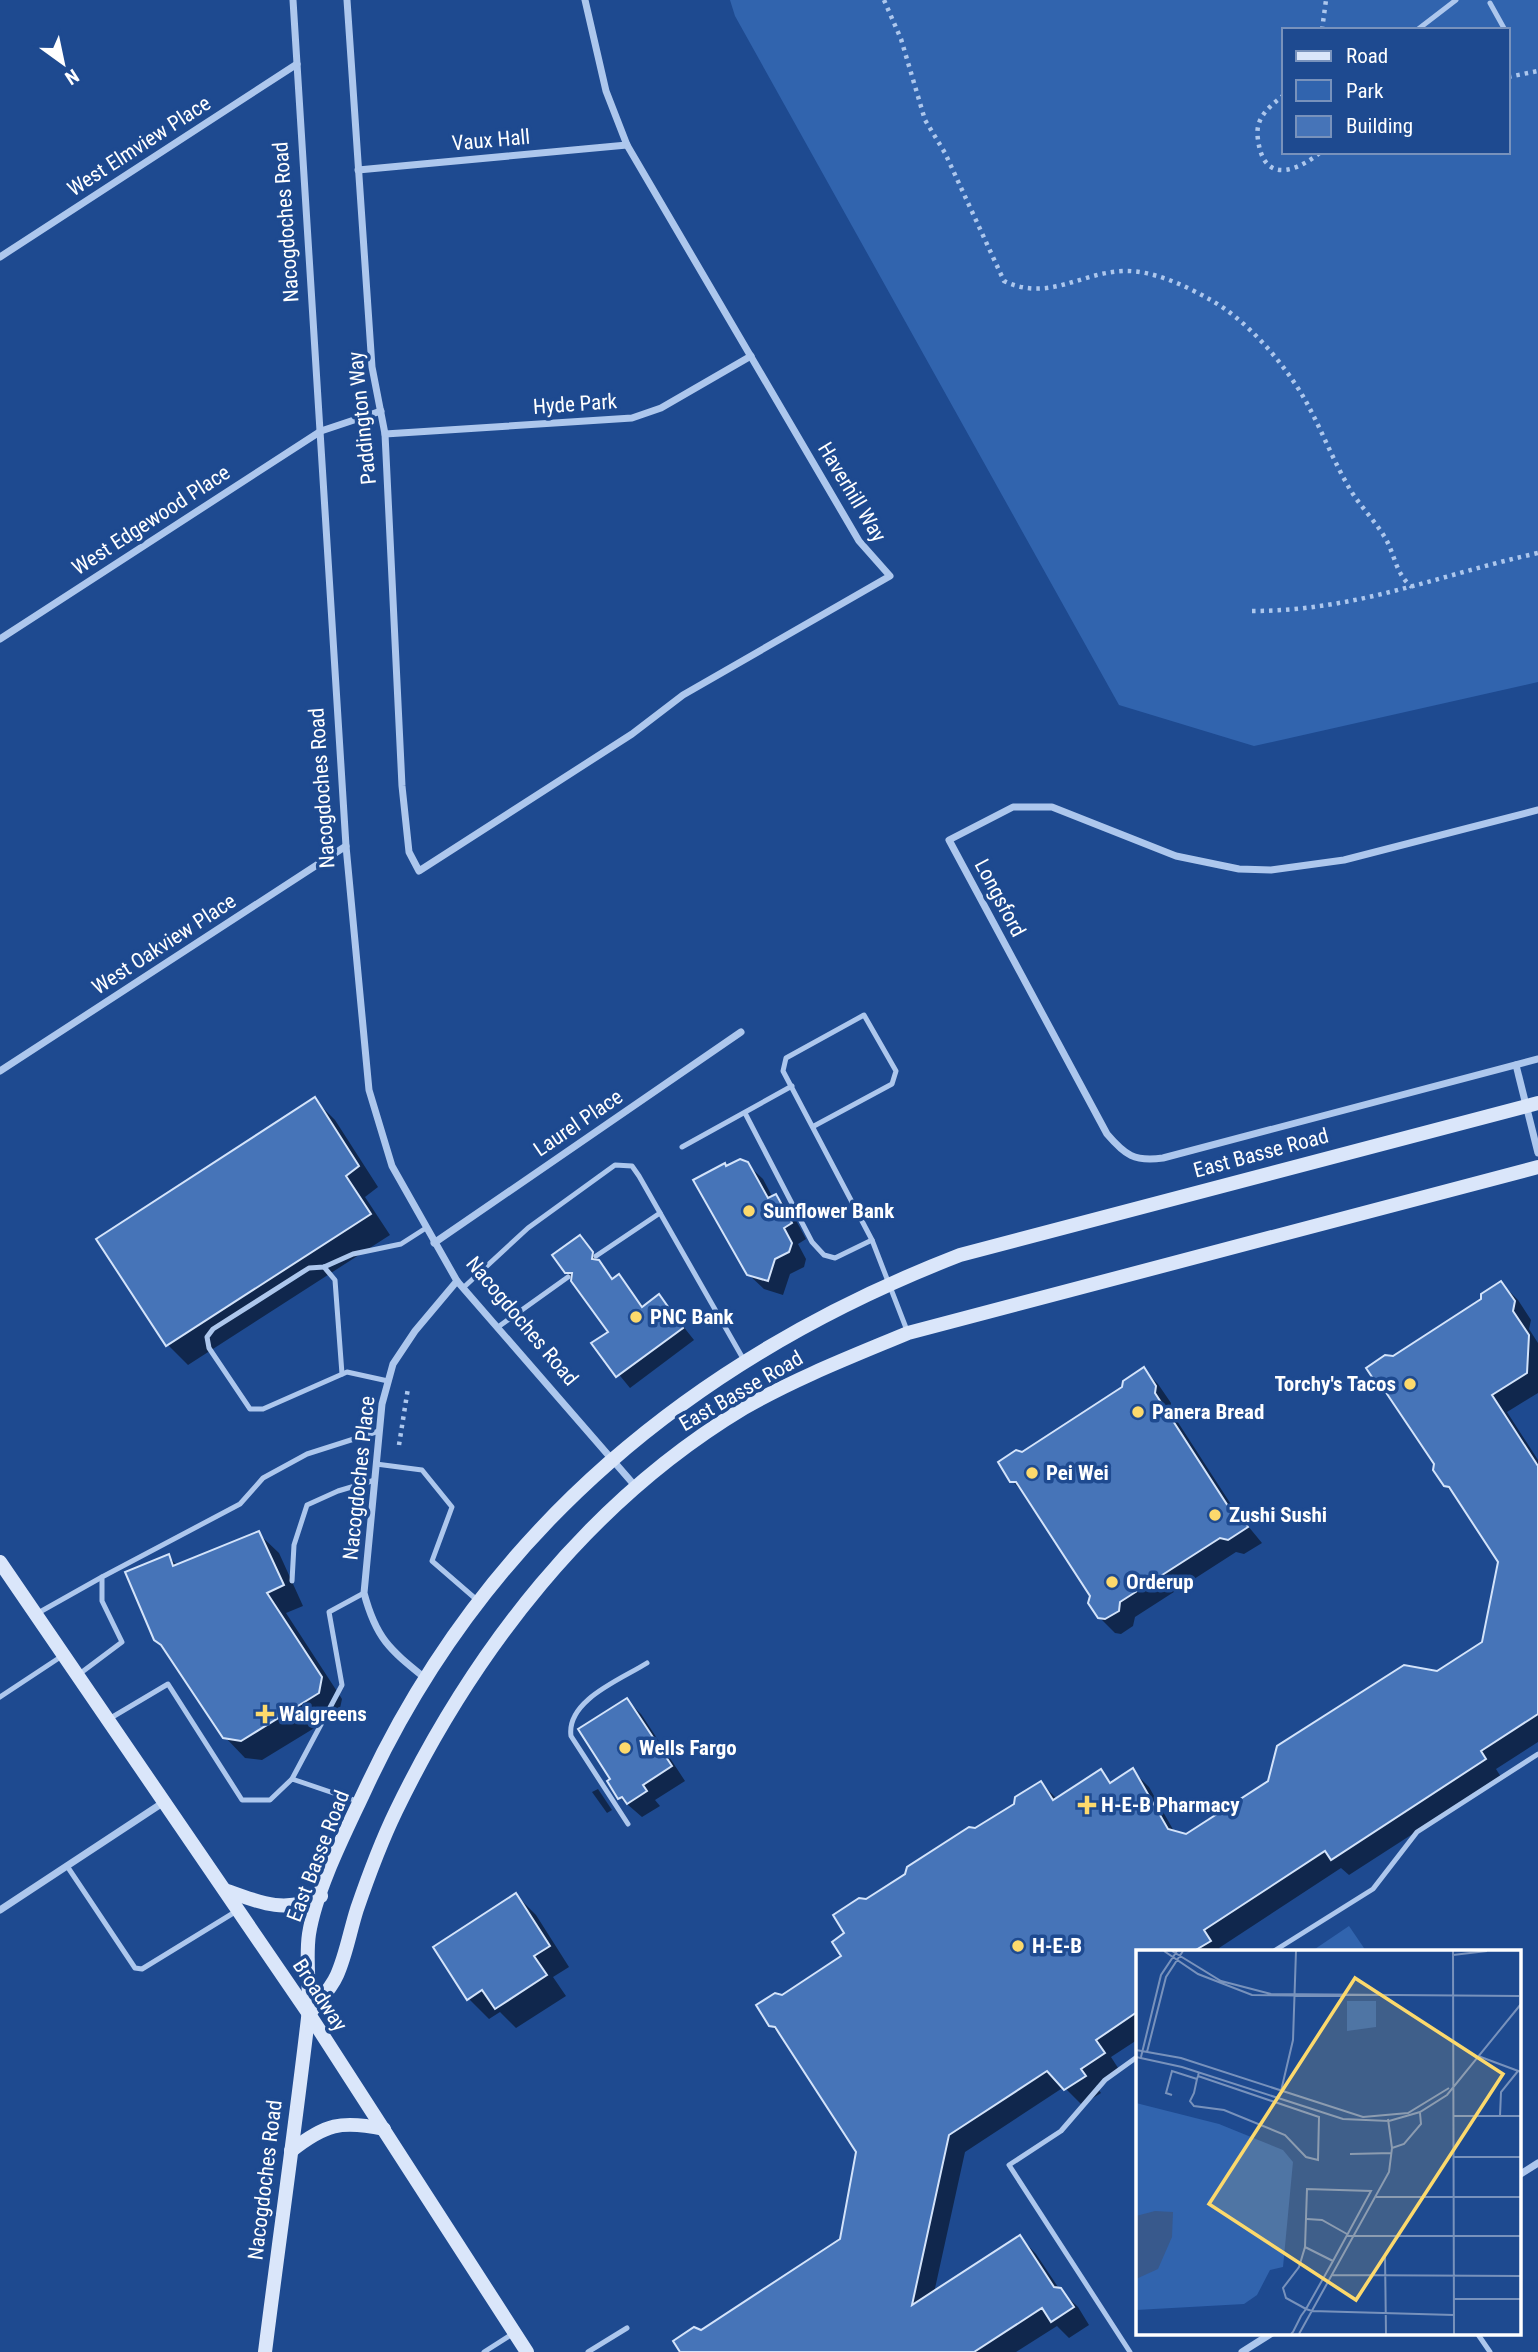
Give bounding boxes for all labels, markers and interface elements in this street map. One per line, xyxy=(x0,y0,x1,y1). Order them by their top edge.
north arrow xyxy=(28,28,98,98)
legend xyxy=(1282,28,1510,154)
text: Road xyxy=(1346,44,1388,68)
text: N xyxy=(61,64,83,90)
text: Park xyxy=(1346,79,1384,103)
street label: West Elmview Place xyxy=(63,91,215,201)
text: Building xyxy=(1346,114,1413,138)
street label: Vaux Hall xyxy=(451,125,531,155)
street label: Nacogdoches Road xyxy=(268,141,304,303)
street label: Paddington Way xyxy=(343,350,381,486)
street label: Hyde Park xyxy=(532,389,618,419)
street label: Haverhill Way xyxy=(813,438,891,546)
street label: West Edgewood Place xyxy=(68,460,234,580)
street label: Nacogdoches Road xyxy=(304,707,340,869)
street label: Longsford xyxy=(970,855,1030,941)
street label: West Oakview Place xyxy=(88,889,240,999)
street label: Laurel Place xyxy=(529,1084,627,1161)
street label: East Basse Road xyxy=(1191,1123,1331,1183)
place label: Sunflower Bank xyxy=(763,1199,895,1223)
marker: Sunflower Bank xyxy=(741,1203,757,1219)
street label: Nacogdoches Road xyxy=(461,1252,583,1390)
place label: PNC Bank xyxy=(650,1305,735,1329)
marker: PNC Bank xyxy=(628,1309,644,1325)
street label: East Basse Road xyxy=(675,1346,807,1436)
place label: Torchy's Tacos xyxy=(1275,1372,1396,1396)
marker: Torchy's Tacos xyxy=(1402,1376,1418,1392)
street label: Nacogdoches Place xyxy=(338,1395,380,1561)
place label: Panera Bread xyxy=(1152,1400,1264,1424)
marker: Panera Bread xyxy=(1130,1404,1146,1420)
place label: Pei Wei xyxy=(1046,1461,1109,1485)
marker: Pei Wei xyxy=(1024,1465,1040,1481)
place label: Zushi Sushi xyxy=(1229,1503,1327,1527)
marker: Zushi Sushi xyxy=(1207,1507,1223,1523)
place label: Orderup xyxy=(1126,1570,1194,1594)
marker: Orderup xyxy=(1104,1574,1120,1590)
place label: Walgreens xyxy=(279,1702,367,1726)
marker: Walgreens xyxy=(257,1706,273,1722)
place label: Wells Fargo xyxy=(639,1736,737,1760)
marker: Wells Fargo xyxy=(617,1740,633,1756)
street label: East Basse Road xyxy=(282,1787,354,1925)
place label: H-E-B Pharmacy xyxy=(1101,1793,1240,1817)
marker: H-E-B Pharmacy xyxy=(1079,1797,1095,1813)
place label: H-E-B xyxy=(1032,1934,1082,1958)
marker: H-E-B xyxy=(1010,1938,1026,1954)
inset map xyxy=(1136,1950,1520,2334)
street label: Broadway xyxy=(288,1955,352,2036)
street label: Nacogdoches Road xyxy=(243,2099,287,2261)

